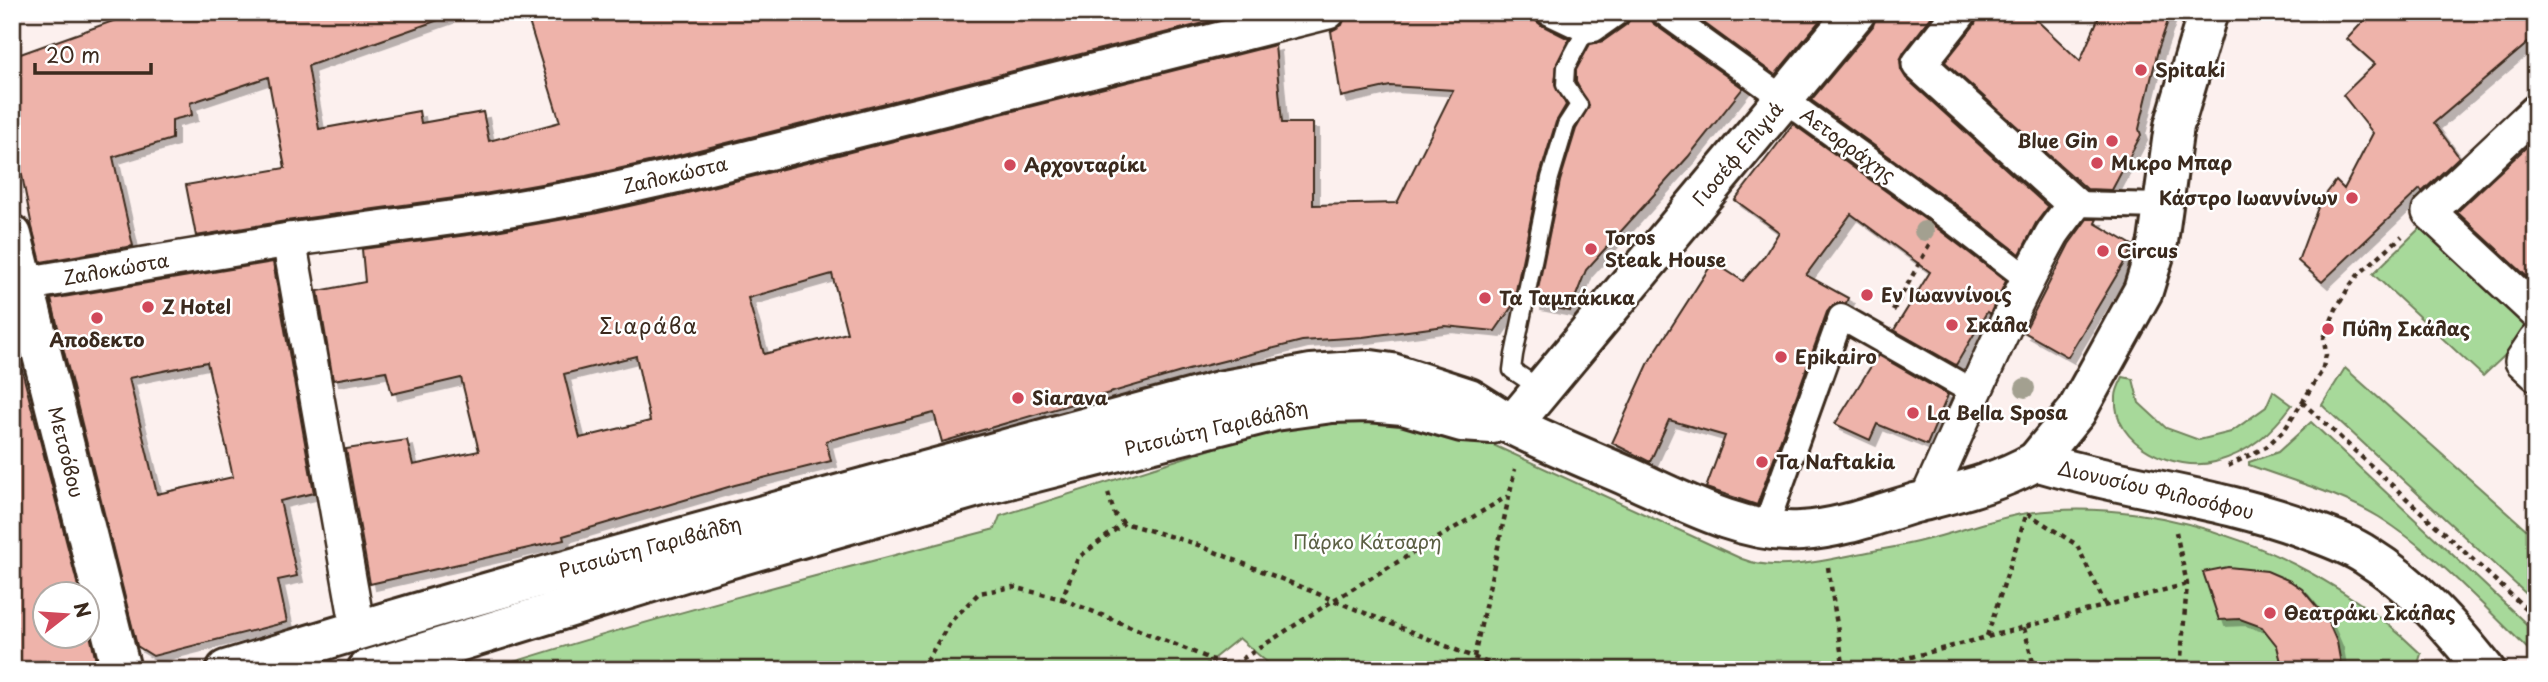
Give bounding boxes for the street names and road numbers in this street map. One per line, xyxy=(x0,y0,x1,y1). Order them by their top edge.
street label: Γιοσέφ Ελιγιά xyxy=(1685,95,1789,212)
street label: Αετορράχης xyxy=(1795,100,1902,188)
street label: Ζαλοκώστα xyxy=(619,148,730,200)
street label: Ζαλοκώστα xyxy=(61,245,171,291)
street label: Ριτσιώτη Γαριβάλδη xyxy=(1121,392,1310,462)
street label: Μετσόβου xyxy=(42,403,92,500)
street label: Διονυσίου Φιλοσόφου xyxy=(2055,453,2257,525)
street label: Ριτσιώτη Γαριβάλδη xyxy=(556,508,744,584)

